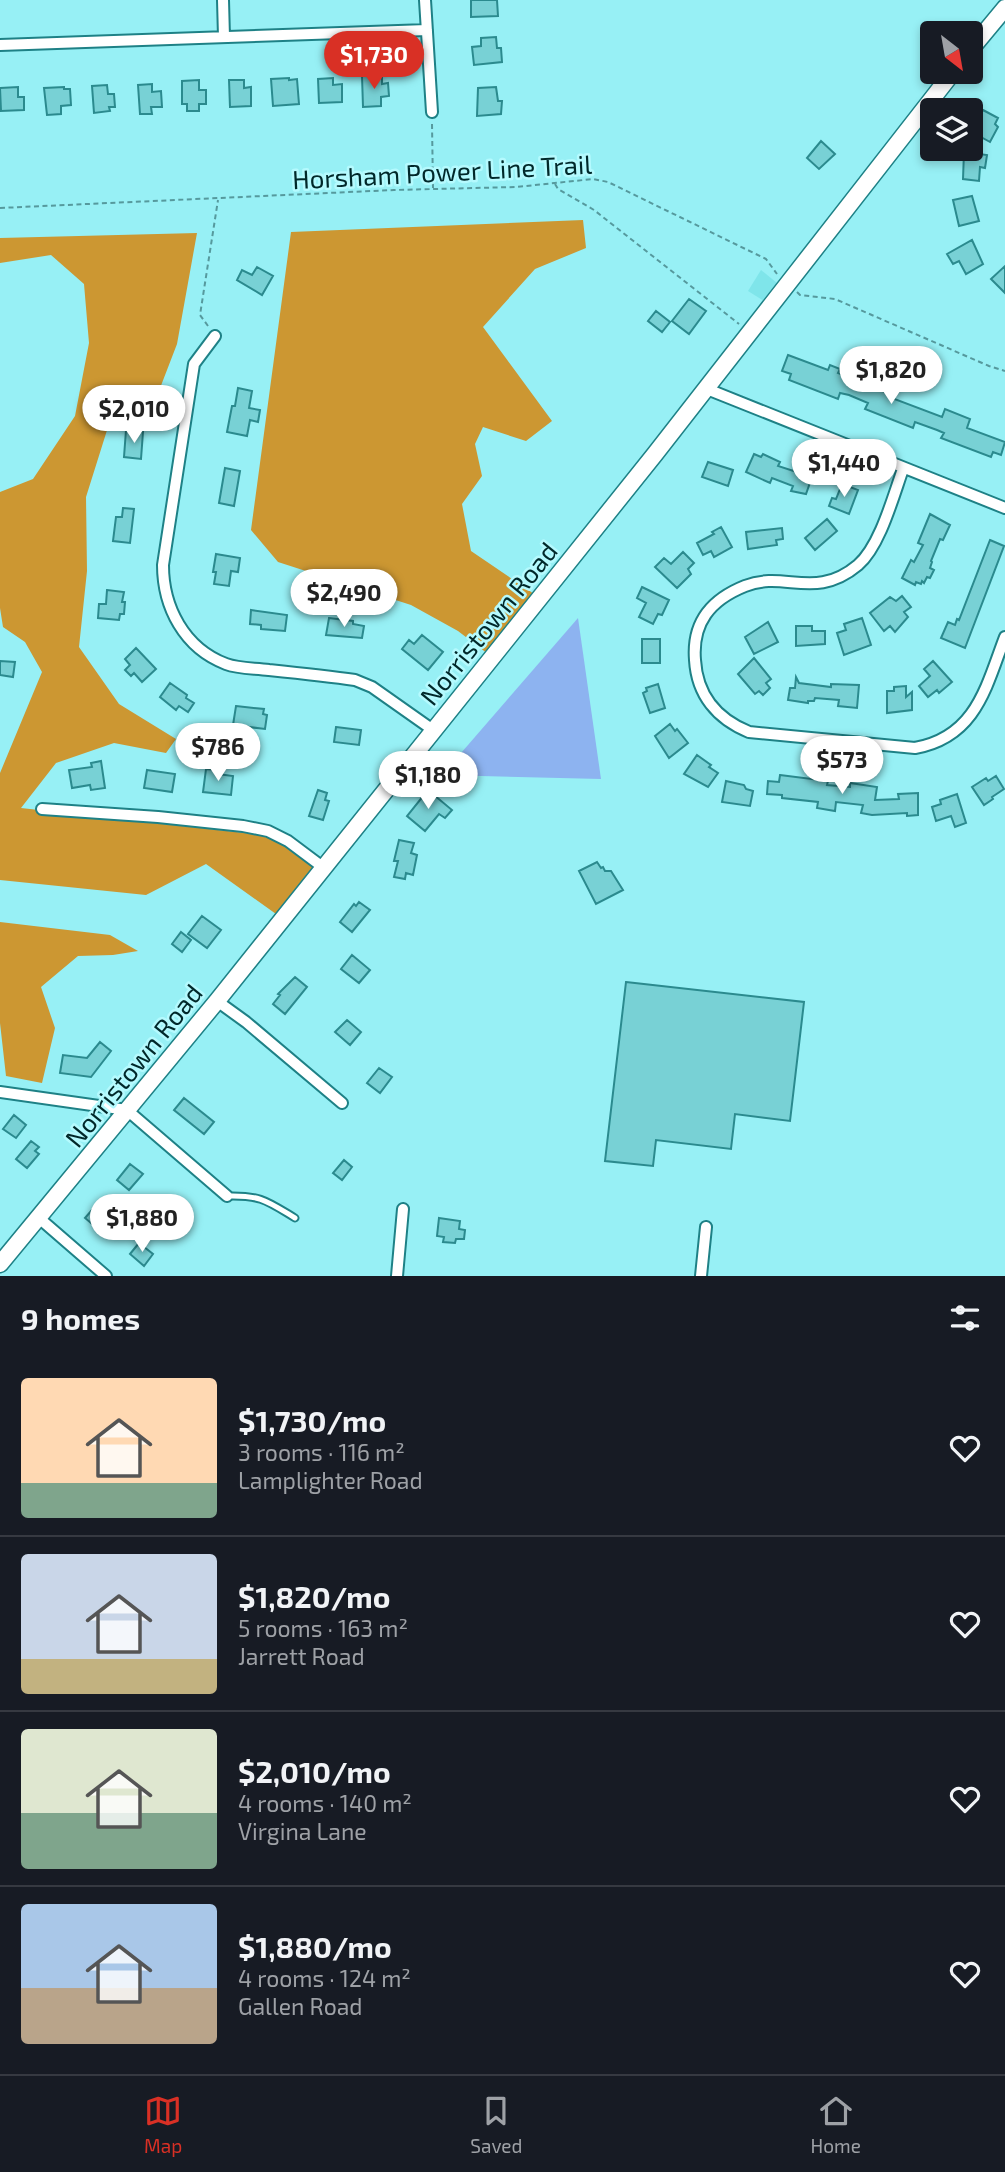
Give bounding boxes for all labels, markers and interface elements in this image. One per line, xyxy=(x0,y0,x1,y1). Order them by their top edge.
north arrow xyxy=(920,21,984,84)
map controls xyxy=(920,21,983,161)
pin: $1,730 xyxy=(317,32,431,91)
text: $1,730 xyxy=(340,40,408,68)
button: layers xyxy=(920,98,983,161)
street label: Horsham Power Line Trail xyxy=(291,148,593,194)
pin: $1,820 xyxy=(834,346,948,406)
text: $1,820 xyxy=(855,355,927,383)
pin: $2,010 xyxy=(77,386,191,445)
text: $2,010 xyxy=(98,394,170,422)
pin: $1,440 xyxy=(787,440,901,499)
text: $1,440 xyxy=(808,448,880,476)
street label: Norristown Road xyxy=(413,535,563,711)
pin: $2,490 xyxy=(287,570,401,629)
text: $2,490 xyxy=(307,578,381,606)
pin: $786 xyxy=(177,724,259,783)
text: $786 xyxy=(191,732,245,760)
pin: $573 xyxy=(801,736,883,796)
text: $573 xyxy=(816,745,868,773)
pin: $1,180 xyxy=(371,752,485,811)
text: $1,180 xyxy=(395,760,461,788)
street label: Norristown Road xyxy=(58,977,208,1153)
pin: $1,880 xyxy=(85,1194,199,1254)
text: $1,880 xyxy=(106,1203,178,1231)
icon: filters xyxy=(946,1299,984,1337)
text: 9 homes xyxy=(21,1300,140,1336)
text: $1,730/mo xyxy=(238,1402,386,1438)
icon: home xyxy=(77,1406,161,1490)
icon: heart xyxy=(946,1429,984,1467)
text: 3 rooms · 116 m² xyxy=(238,1438,405,1466)
text: Lamplighter Road xyxy=(238,1466,423,1494)
text: $1,820/mo xyxy=(238,1578,390,1614)
icon: home xyxy=(77,1582,161,1666)
icon: heart xyxy=(946,1605,984,1643)
text: 5 rooms · 163 m² xyxy=(238,1614,408,1642)
text: Jarrett Road xyxy=(238,1642,365,1670)
text: $2,010/mo xyxy=(238,1753,391,1789)
icon: home xyxy=(77,1757,161,1841)
icon: heart xyxy=(946,1780,984,1818)
text: 4 rooms · 140 m² xyxy=(238,1789,412,1817)
text: Virgina Lane xyxy=(238,1817,367,1845)
text: $1,880/mo xyxy=(238,1928,392,1964)
icon: home xyxy=(77,1932,161,2016)
icon: heart xyxy=(946,1955,984,1993)
text: 4 rooms · 124 m² xyxy=(238,1964,411,1992)
text: Gallen Road xyxy=(238,1992,363,2020)
tab: Map xyxy=(144,2092,182,2157)
tab: Saved xyxy=(470,2092,522,2157)
tab: Home xyxy=(811,2092,861,2157)

